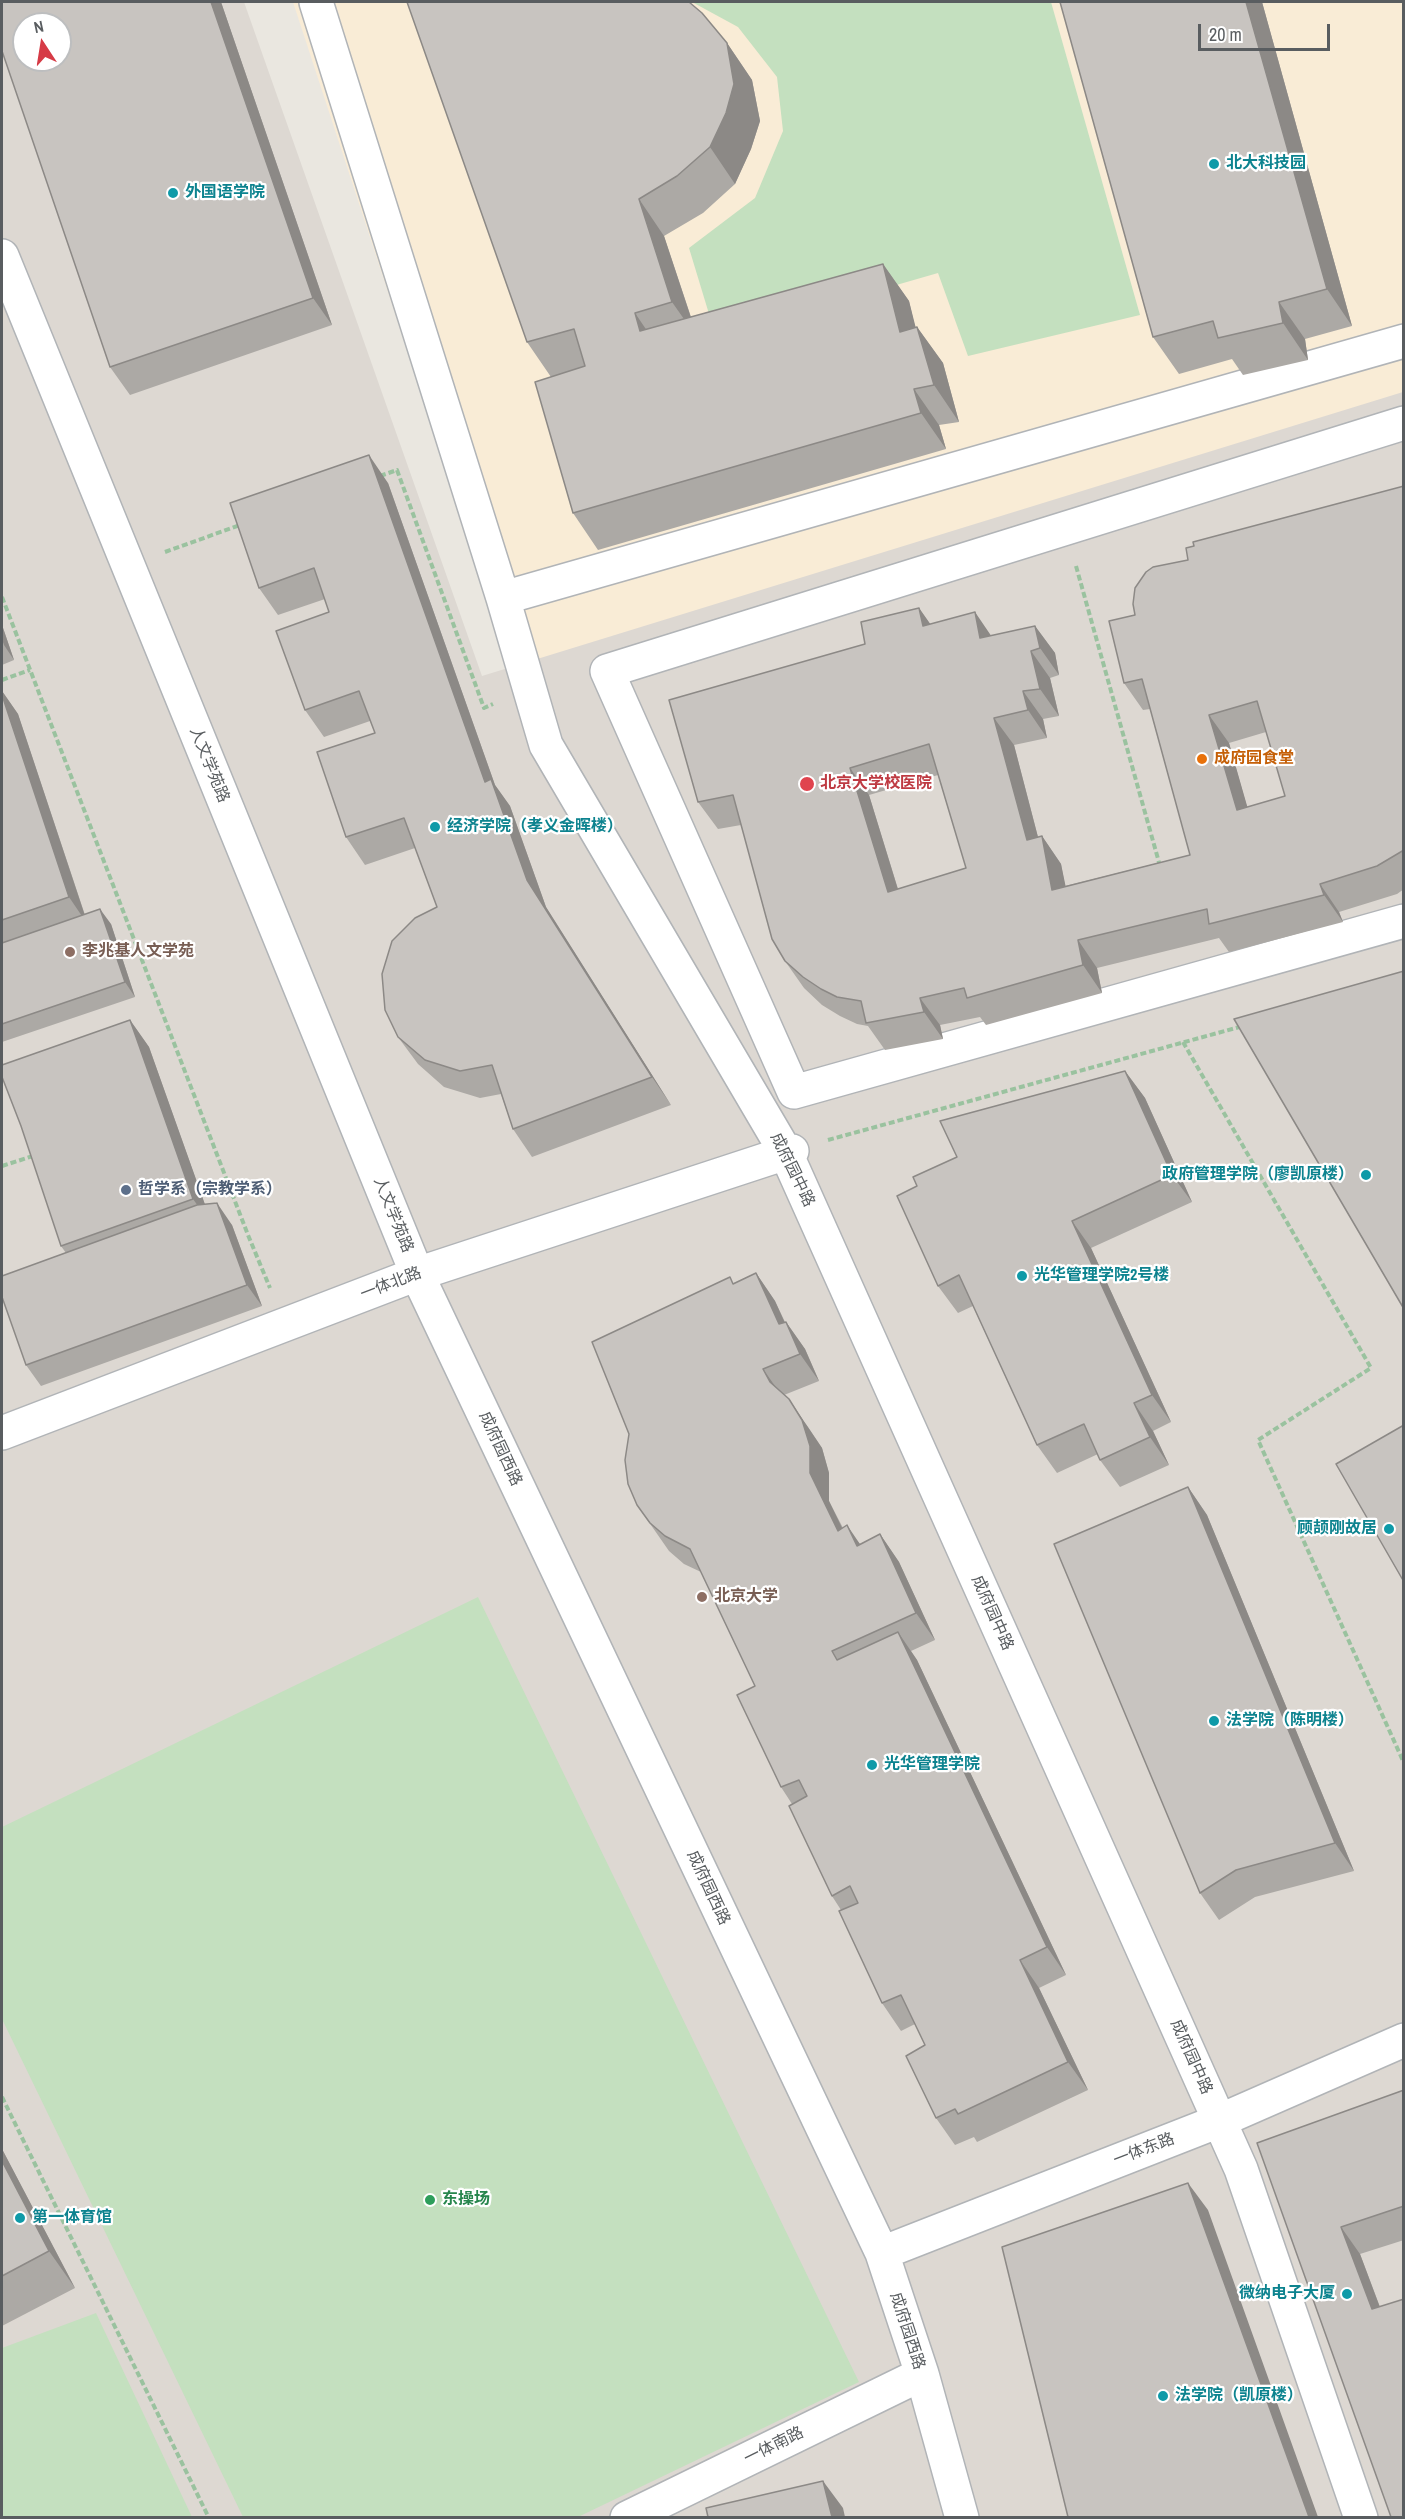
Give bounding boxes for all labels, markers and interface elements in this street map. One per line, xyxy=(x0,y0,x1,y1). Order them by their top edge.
north arrow xyxy=(12,12,72,72)
scale bar xyxy=(1201,12,1333,50)
text: N xyxy=(32,15,46,38)
text: 20 m xyxy=(1209,22,1242,47)
place label: 北大科技园 xyxy=(1226,154,1306,174)
marker: 北大科技园 xyxy=(1207,157,1221,171)
place label: 外国语学院 xyxy=(185,183,265,203)
marker: 外国语学院 xyxy=(166,186,180,200)
street label: 人文学苑路 xyxy=(185,724,233,806)
place label: 成府园食堂 xyxy=(1214,749,1294,769)
marker: 成府园食堂 xyxy=(1195,752,1209,766)
place label: 北京大学校医院 xyxy=(820,774,932,794)
marker: 北京大学校医院 xyxy=(798,775,816,793)
place label: 经济学院（孝义金晖楼） xyxy=(447,817,623,837)
marker: 经济学院（孝义金晖楼） xyxy=(428,820,442,834)
place label: 李兆基人文学苑 xyxy=(82,942,194,962)
marker: 李兆基人文学苑 xyxy=(63,945,77,959)
street label: 成府园中路 xyxy=(766,1130,818,1210)
place label: 政府管理学院（廖凯原楼） xyxy=(1162,1165,1354,1185)
marker: 政府管理学院（廖凯原楼） xyxy=(1359,1168,1373,1182)
street label: 人文学苑路 xyxy=(369,1174,417,1256)
place label: 哲学系（宗教学系） xyxy=(138,1180,282,1200)
marker: 哲学系（宗教学系） xyxy=(119,1183,133,1197)
street label: 一体北路 xyxy=(358,1264,424,1304)
place label: 光华管理学院2号楼 xyxy=(1034,1266,1169,1286)
marker: 光华管理学院2号楼 xyxy=(1015,1269,1029,1283)
street label: 成府园西路 xyxy=(474,1409,526,1489)
place label: 顾颉刚故居 xyxy=(1297,1519,1377,1539)
marker: 顾颉刚故居 xyxy=(1382,1522,1396,1536)
street label: 成府园中路 xyxy=(967,1573,1017,1653)
place label: 北京大学 xyxy=(714,1587,778,1607)
marker: 北京大学 xyxy=(695,1590,709,1604)
place label: 法学院（陈明楼） xyxy=(1226,1711,1354,1731)
marker: 法学院（陈明楼） xyxy=(1207,1714,1221,1728)
place label: 光华管理学院 xyxy=(884,1755,980,1775)
marker: 光华管理学院 xyxy=(865,1758,879,1772)
street label: 成府园西路 xyxy=(682,1848,734,1928)
street label: 成府园中路 xyxy=(1166,2017,1216,2097)
street label: 一体东路 xyxy=(1111,2130,1177,2170)
place label: 东操场 xyxy=(442,2190,490,2210)
marker: 东操场 xyxy=(423,2193,437,2207)
place label: 第一体育馆 xyxy=(32,2208,112,2228)
marker: 第一体育馆 xyxy=(13,2211,27,2225)
place label: 微纳电子大厦 xyxy=(1239,2284,1335,2304)
marker: 微纳电子大厦 xyxy=(1340,2287,1354,2301)
street label: 成府园西路 xyxy=(886,2290,928,2372)
place label: 法学院（凯原楼） xyxy=(1175,2386,1303,2406)
marker: 法学院（凯原楼） xyxy=(1156,2389,1170,2403)
street label: 一体南路 xyxy=(741,2423,807,2469)

